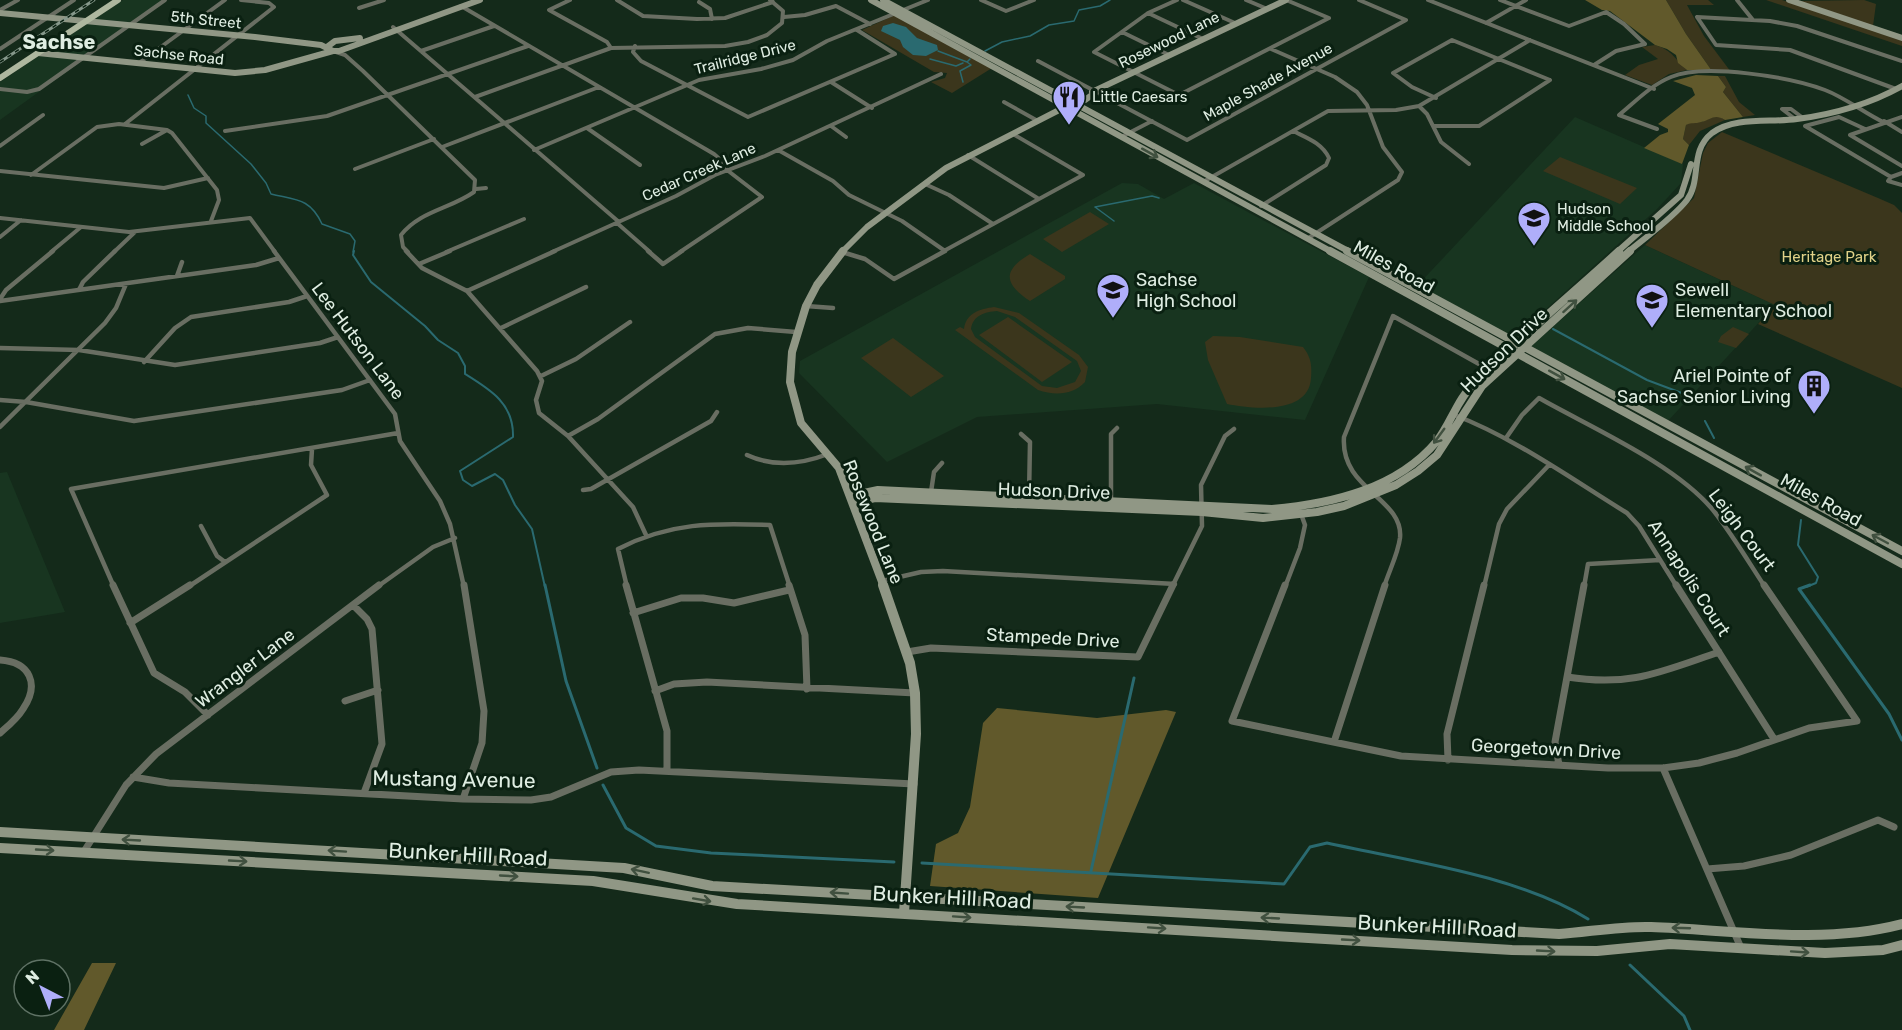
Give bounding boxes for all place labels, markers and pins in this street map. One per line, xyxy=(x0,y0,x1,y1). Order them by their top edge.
restaurant icon: Little Caesars xyxy=(1051,79,1087,126)
place label: Little Caesars xyxy=(1092,88,1188,106)
school or university icon: Hudson Middle School xyxy=(1516,200,1552,247)
place label: Hudson Middle School xyxy=(1557,200,1654,235)
place label: Sachse High School xyxy=(1136,269,1236,312)
school or university icon: Sachse High School xyxy=(1095,272,1131,319)
place label: Sewell Elementary School xyxy=(1675,279,1832,322)
school or university icon: Sewell Elementary School xyxy=(1634,282,1670,329)
place label: Ariel Pointe of Sachse Senior Living xyxy=(1617,365,1791,408)
building icon: Ariel Pointe of Sachse Senior Living xyxy=(1796,368,1832,415)

